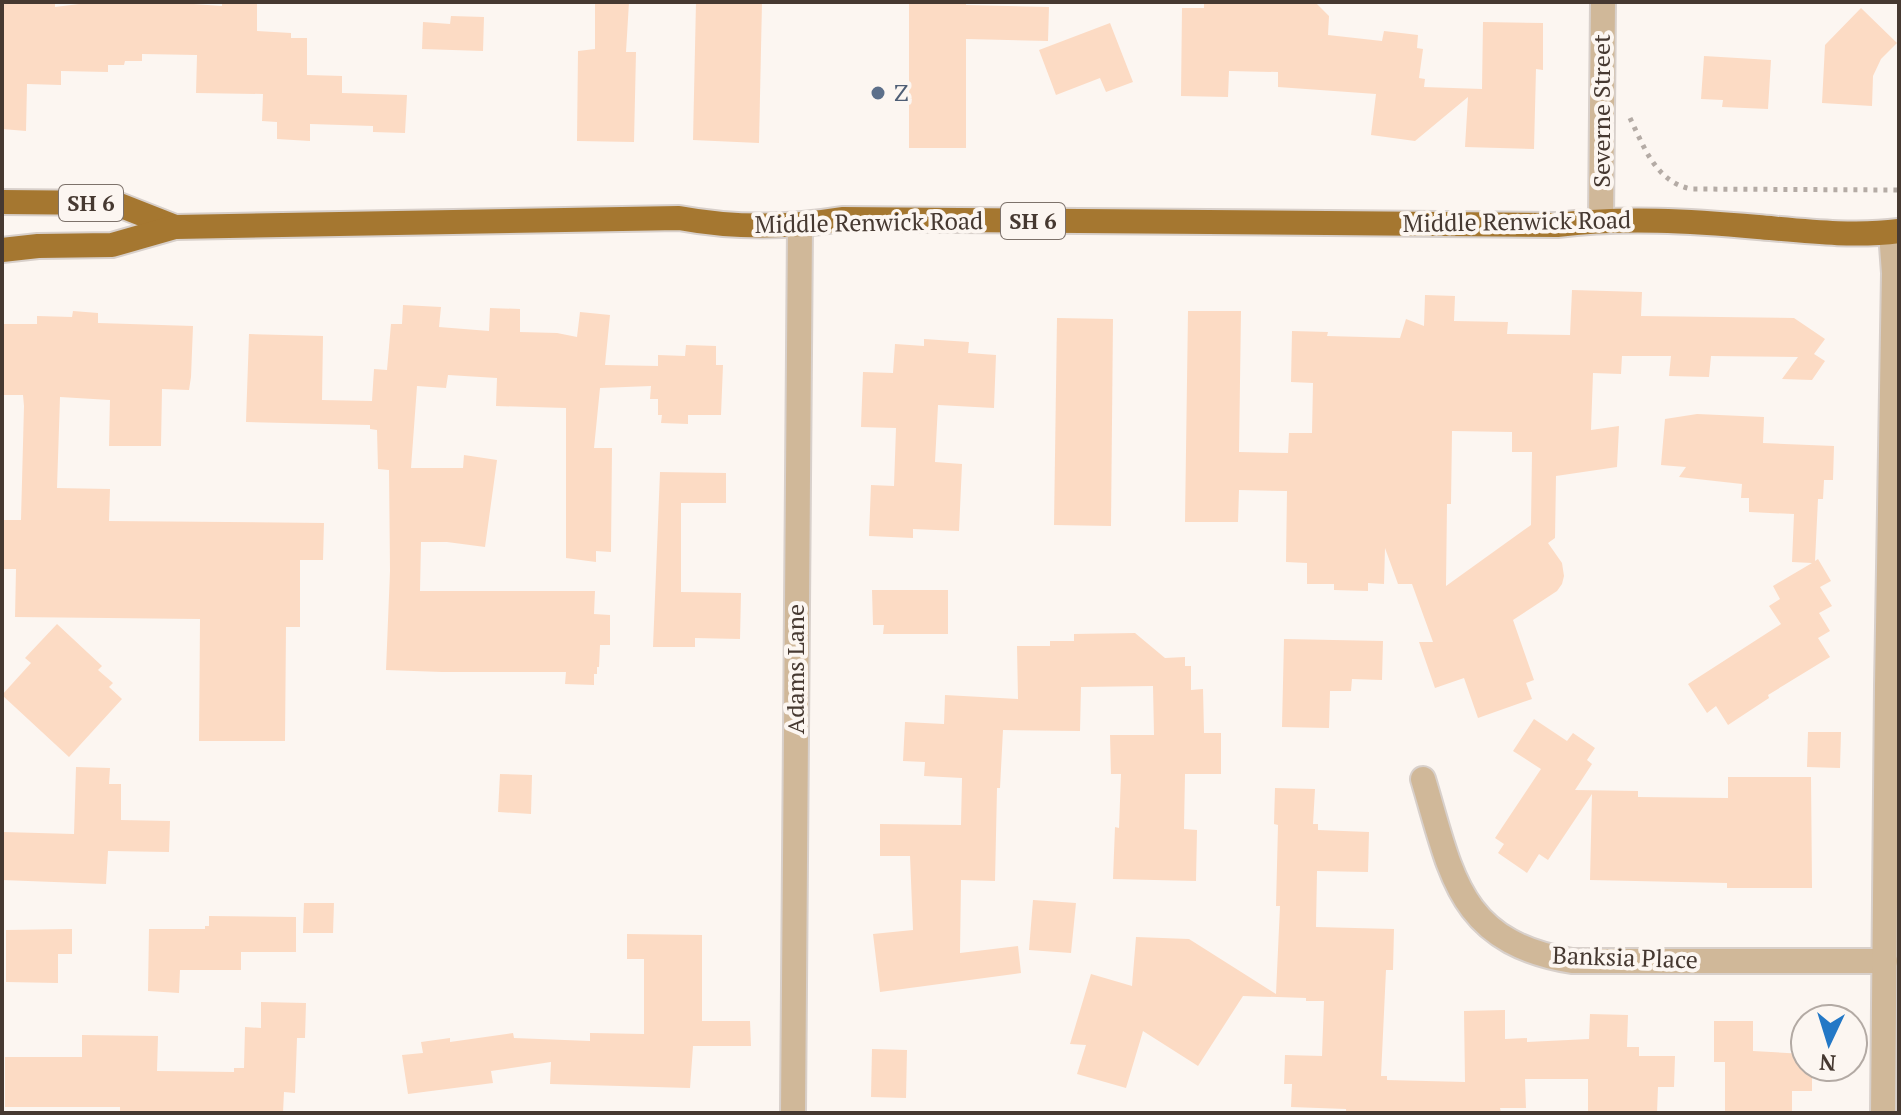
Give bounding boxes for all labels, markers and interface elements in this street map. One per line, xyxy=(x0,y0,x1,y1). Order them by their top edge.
street label: Severne Street xyxy=(1585,34,1617,188)
place label: Z xyxy=(894,76,909,108)
marker: Z xyxy=(869,84,887,102)
road number: SH 6 xyxy=(59,185,123,221)
road number: SH 6 xyxy=(1001,203,1065,239)
street label: Middle Renwick Road xyxy=(1402,203,1632,239)
street label: Middle Renwick Road xyxy=(754,204,984,240)
street label: Adams Lane xyxy=(779,604,811,734)
street label: Banksia Place xyxy=(1552,938,1698,976)
north arrow xyxy=(1789,1003,1869,1083)
text: N xyxy=(1818,1048,1837,1078)

